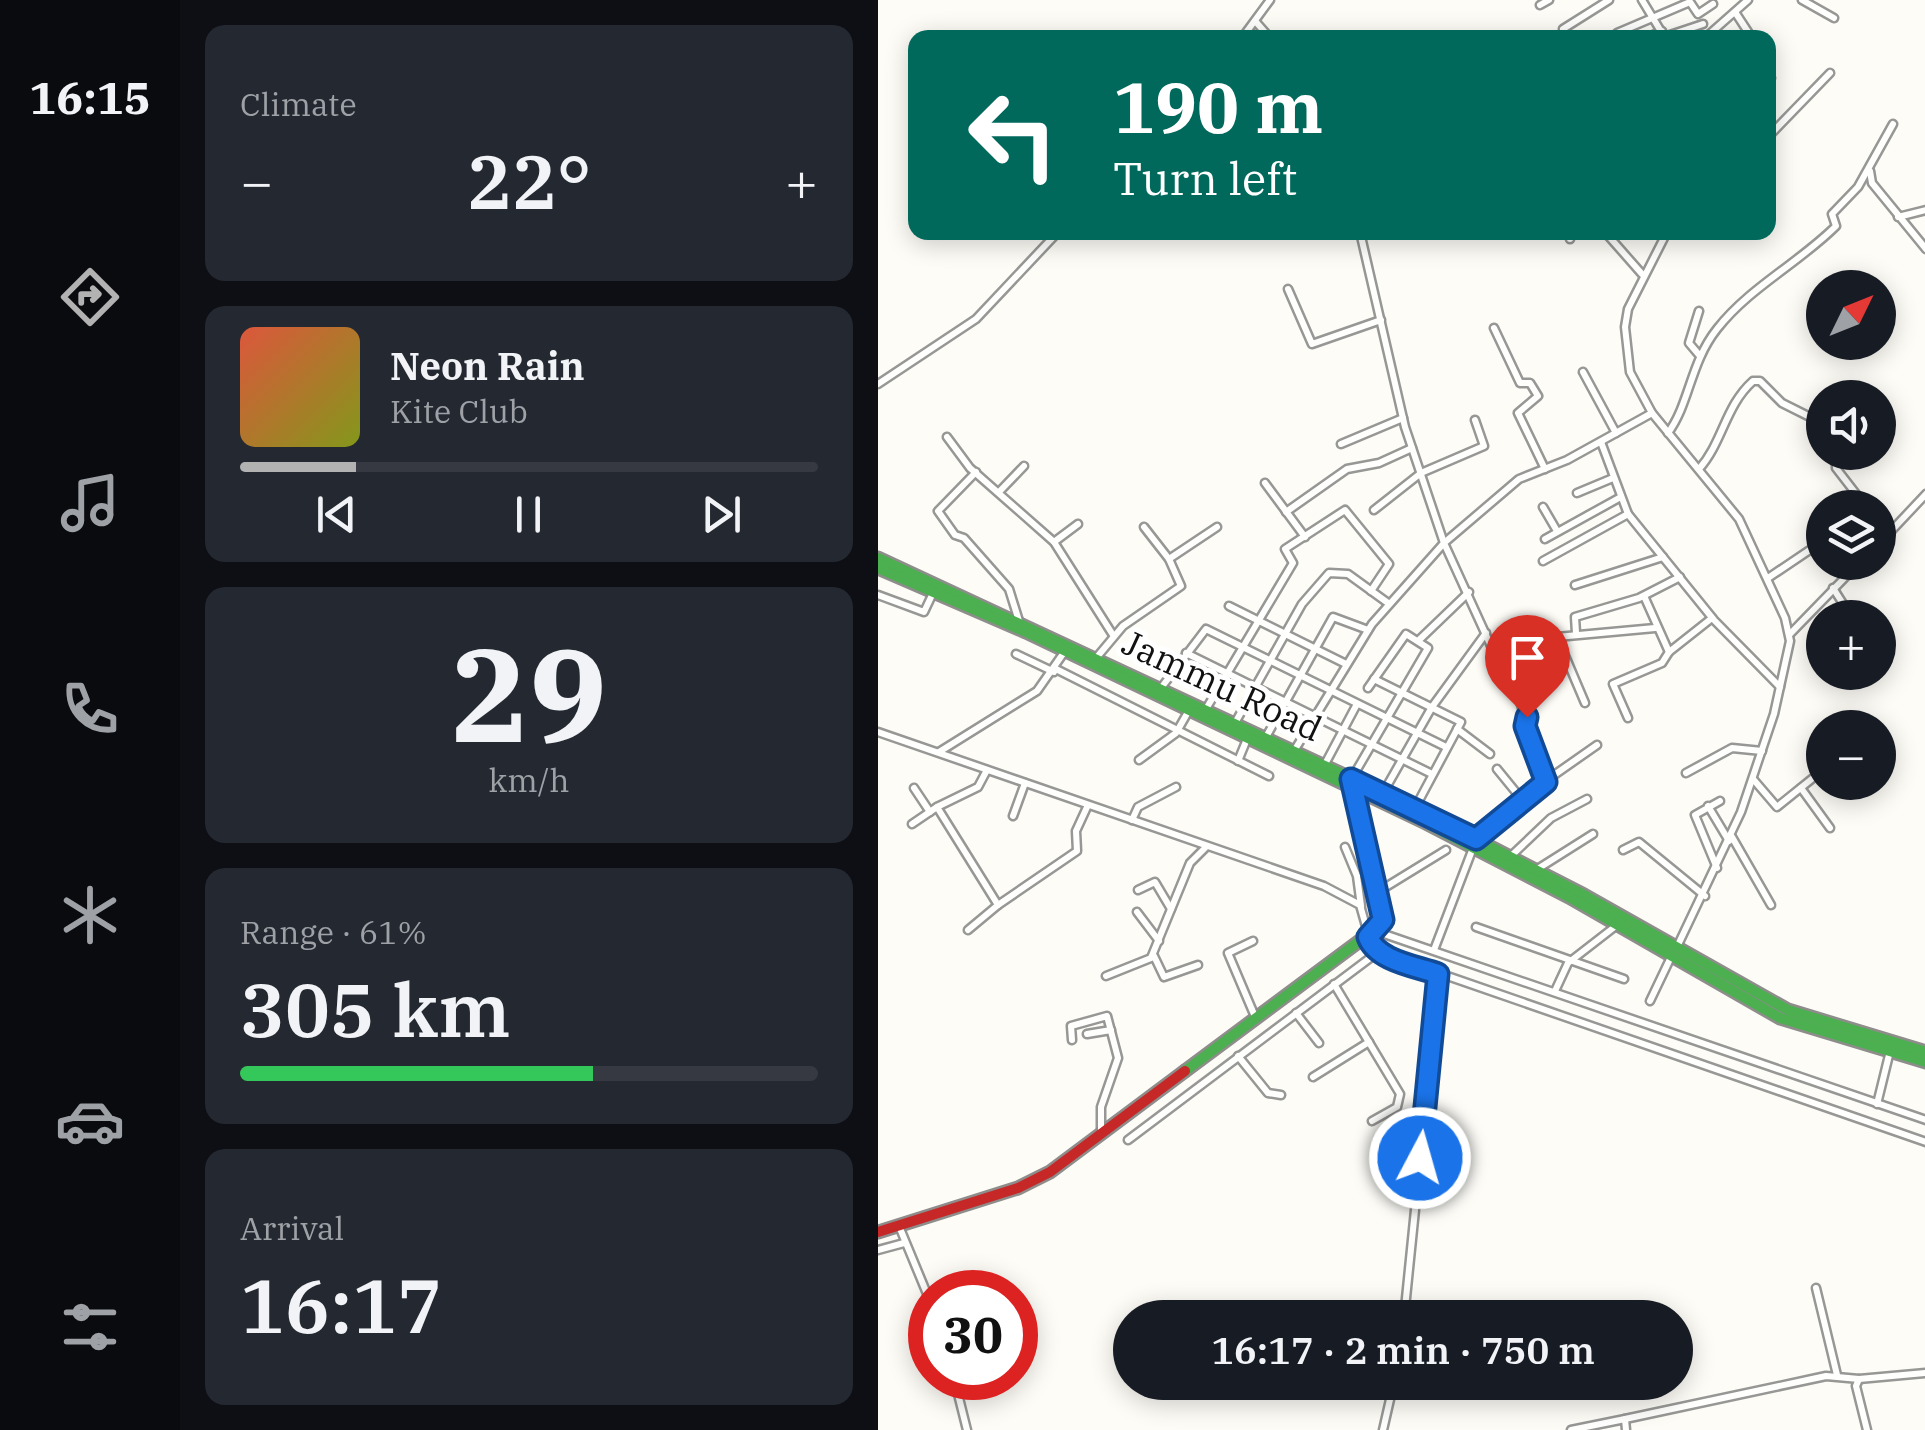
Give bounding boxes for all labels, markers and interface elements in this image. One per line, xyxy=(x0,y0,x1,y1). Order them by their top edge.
text: 190 m xyxy=(1113,61,1323,152)
text: 16:15 xyxy=(29,68,151,126)
icon: left xyxy=(948,70,1078,200)
text: Climate xyxy=(240,83,357,125)
text: 22° xyxy=(466,132,592,230)
text: − xyxy=(240,146,273,217)
text: + xyxy=(785,146,818,217)
text: Turn left xyxy=(1113,149,1297,207)
icon: directions xyxy=(55,262,125,332)
north arrow xyxy=(1806,270,1896,360)
map controls xyxy=(1806,270,1896,800)
text: Neon Rain xyxy=(390,341,585,390)
button: sound xyxy=(1806,380,1896,470)
text: Kite Club xyxy=(390,390,528,432)
icon: music xyxy=(55,468,125,538)
icon: previous xyxy=(309,487,364,542)
icon: pause xyxy=(501,487,556,542)
icon: next xyxy=(694,487,749,542)
button: layers xyxy=(1806,490,1896,580)
button: + xyxy=(1806,600,1896,690)
text: 29 xyxy=(451,609,607,778)
pin xyxy=(1485,615,1570,718)
street label: Jammu Road xyxy=(1115,619,1330,751)
icon: arrive xyxy=(1500,630,1555,685)
icon: phone xyxy=(55,674,125,744)
button: − xyxy=(1806,710,1896,800)
text: km/h xyxy=(489,759,569,801)
icon: climate xyxy=(55,880,125,950)
text: Range · 61% xyxy=(240,911,427,953)
text: 305 km xyxy=(240,960,511,1058)
icon: car xyxy=(55,1086,125,1156)
position arrow xyxy=(1368,1106,1472,1210)
text: Arrival xyxy=(240,1207,344,1249)
text: 16:17 xyxy=(240,1256,442,1354)
speed limit sign: 30 xyxy=(908,1270,1038,1400)
icon: filters xyxy=(55,1292,125,1362)
text: 16:17 · 2 min · 750 m xyxy=(1211,1325,1595,1374)

